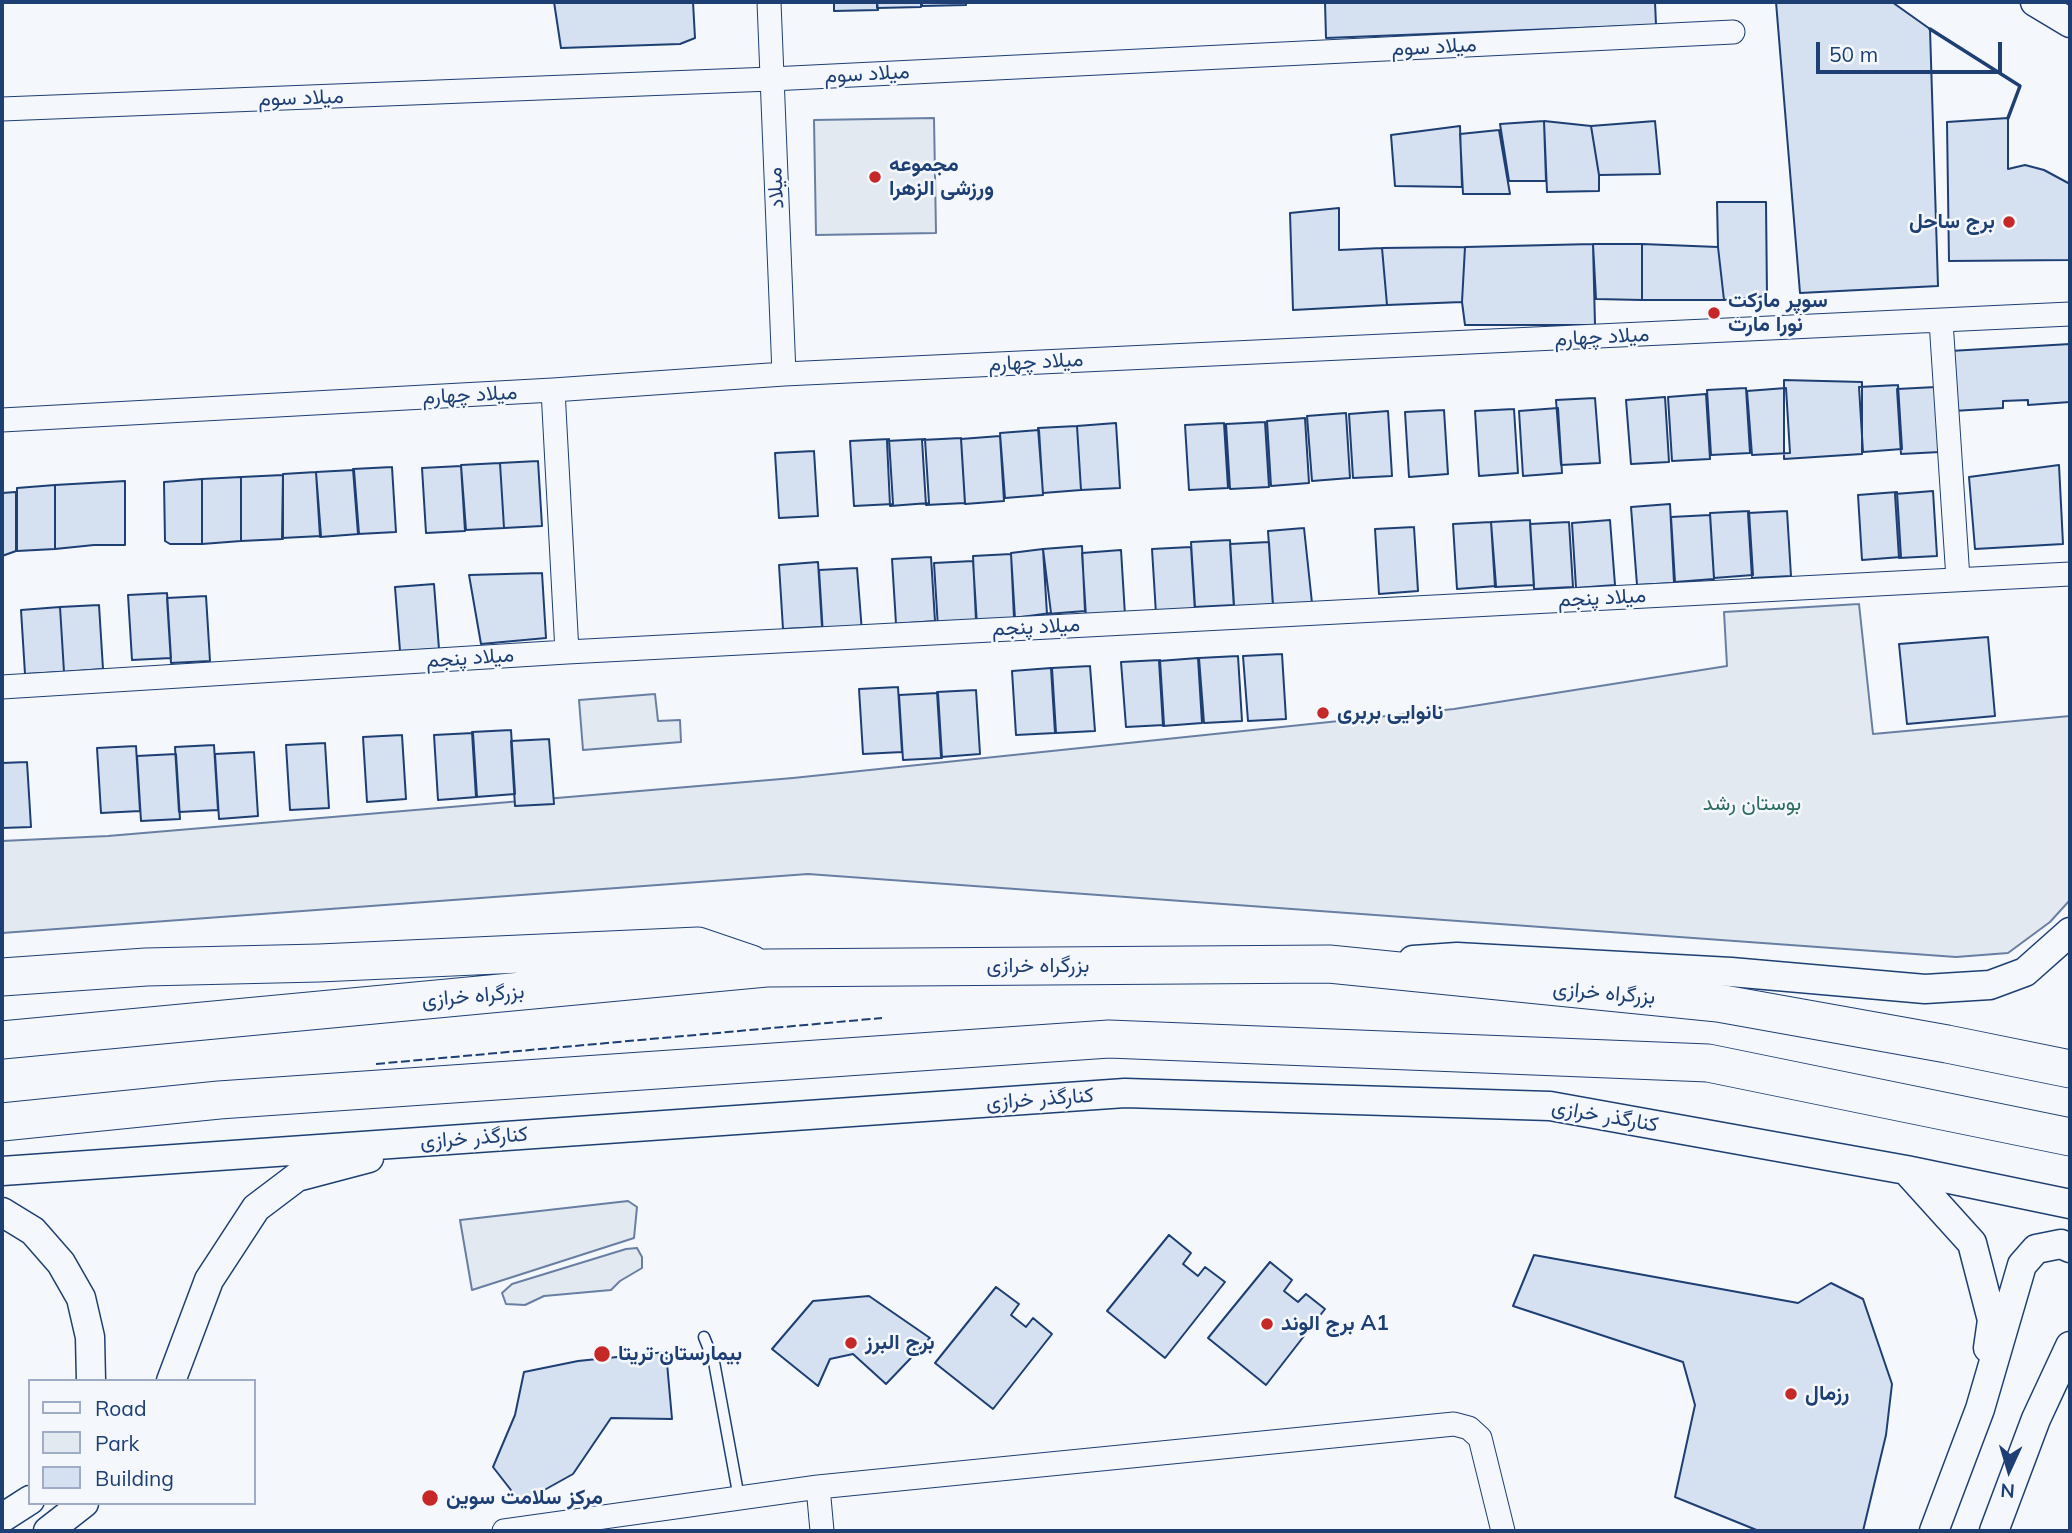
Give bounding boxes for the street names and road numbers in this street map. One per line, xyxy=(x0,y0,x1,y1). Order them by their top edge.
street label: میلاد سوم xyxy=(1391,32,1477,62)
street label: میلاد سوم xyxy=(824,59,910,89)
street label: میلاد سوم xyxy=(258,84,344,112)
street label: میلاد xyxy=(762,167,790,209)
street label: میلاد چهارم xyxy=(1554,322,1650,352)
street label: میلاد چهارم xyxy=(988,347,1084,377)
street label: میلاد چهارم xyxy=(422,380,518,410)
street label: میلاد پنجم xyxy=(1557,583,1647,613)
street label: میلاد پنجم xyxy=(991,612,1081,642)
street label: میلاد پنجم xyxy=(425,642,515,674)
street label: بزرگراه خرازی xyxy=(987,953,1089,979)
street label: بزرگراه خرازی xyxy=(1552,976,1656,1010)
street label: بزرگراه خرازی xyxy=(421,979,525,1013)
street label: کنارگذر خرازی xyxy=(985,1083,1095,1115)
street label: کنارگذر خرازی xyxy=(1550,1094,1660,1138)
street label: کنارگذر خرازی xyxy=(419,1122,529,1154)

